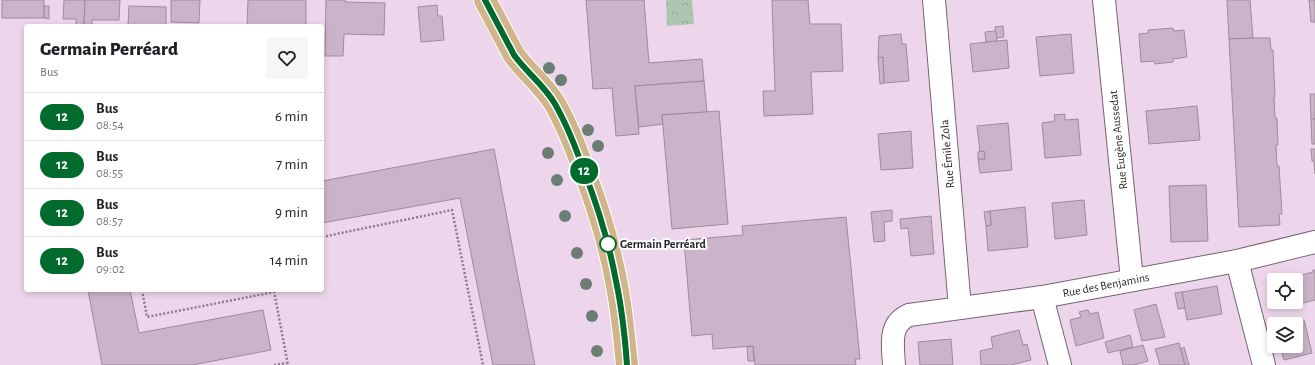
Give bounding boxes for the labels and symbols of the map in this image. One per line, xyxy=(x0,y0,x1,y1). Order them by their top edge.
street label: Rue Eugène Aussedat xyxy=(1107,90,1129,190)
street label: Rue Émile Zola xyxy=(937,119,956,189)
line badge: 12 xyxy=(566,158,602,184)
marker: Germain Perréard xyxy=(599,235,617,253)
place label: Germain Perréard xyxy=(620,238,706,250)
street label: Rue des Benjamins xyxy=(1062,271,1151,300)

